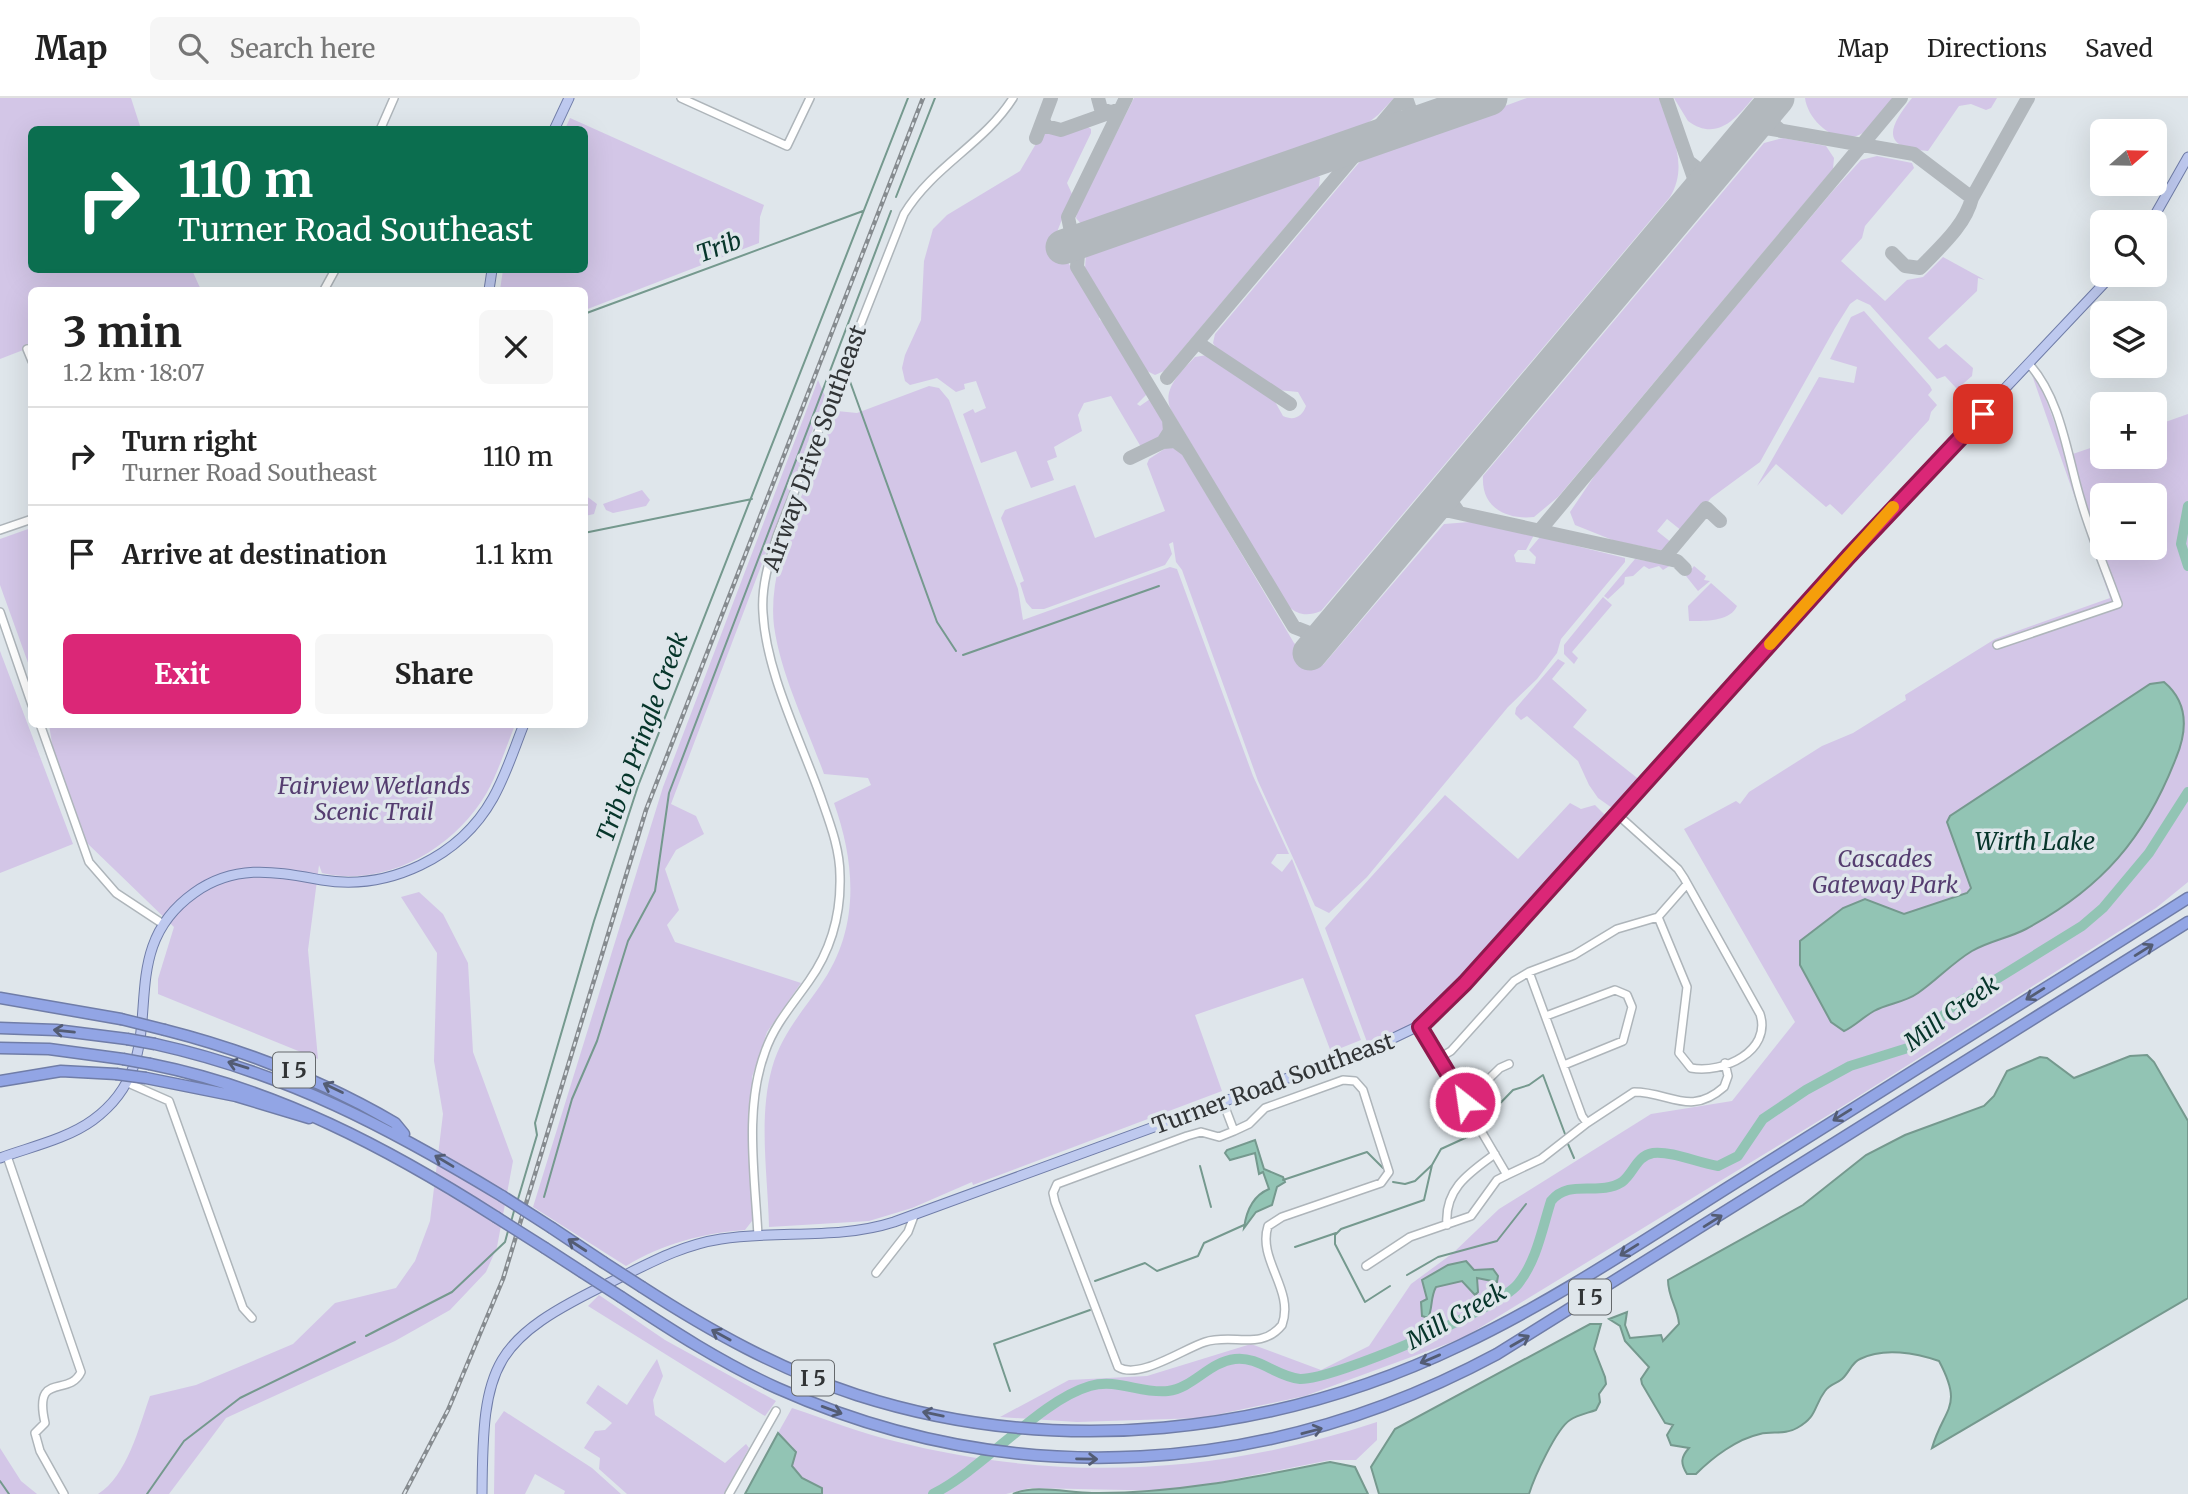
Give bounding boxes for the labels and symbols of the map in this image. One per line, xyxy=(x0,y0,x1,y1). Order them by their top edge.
north arrow xyxy=(2090,119,2166,196)
water label: Trib xyxy=(692,225,746,269)
street label: Airway Drive Southeast xyxy=(756,321,872,576)
pin xyxy=(1953,384,2013,444)
water label: Trib to Pringle Creek xyxy=(590,628,694,846)
park label: Fairview Wetlands Scenic Trail xyxy=(277,771,470,826)
water label: Wirth Lake xyxy=(1975,826,2095,857)
park label: Cascades Gateway Park xyxy=(1812,844,1959,899)
one-way arrow xyxy=(2134,942,2154,956)
water label: Mill Creek xyxy=(1897,968,2004,1058)
one-way arrow xyxy=(2025,988,2045,1002)
one-way arrow xyxy=(53,1024,76,1037)
street label: Turner Road Southeast xyxy=(1148,1026,1398,1140)
road number: I 5 xyxy=(273,1052,315,1088)
one-way arrow xyxy=(227,1058,249,1071)
position arrow xyxy=(1428,1065,1502,1139)
one-way arrow xyxy=(323,1081,344,1094)
one-way arrow xyxy=(1833,1108,1852,1123)
one-way arrow xyxy=(434,1153,454,1167)
one-way arrow xyxy=(1702,1213,1722,1227)
one-way arrow xyxy=(568,1238,588,1252)
one-way arrow xyxy=(1619,1243,1639,1257)
water label: Mill Creek xyxy=(1400,1276,1511,1357)
road number: I 5 xyxy=(1569,1280,1611,1314)
one-way arrow xyxy=(711,1328,732,1341)
one-way arrow xyxy=(1509,1334,1529,1348)
one-way arrow xyxy=(1420,1354,1441,1367)
road number: I 5 xyxy=(792,1360,834,1396)
one-way arrow xyxy=(820,1405,842,1417)
one-way arrow xyxy=(922,1407,945,1421)
one-way arrow xyxy=(1300,1424,1322,1437)
one-way arrow xyxy=(1075,1452,1098,1466)

